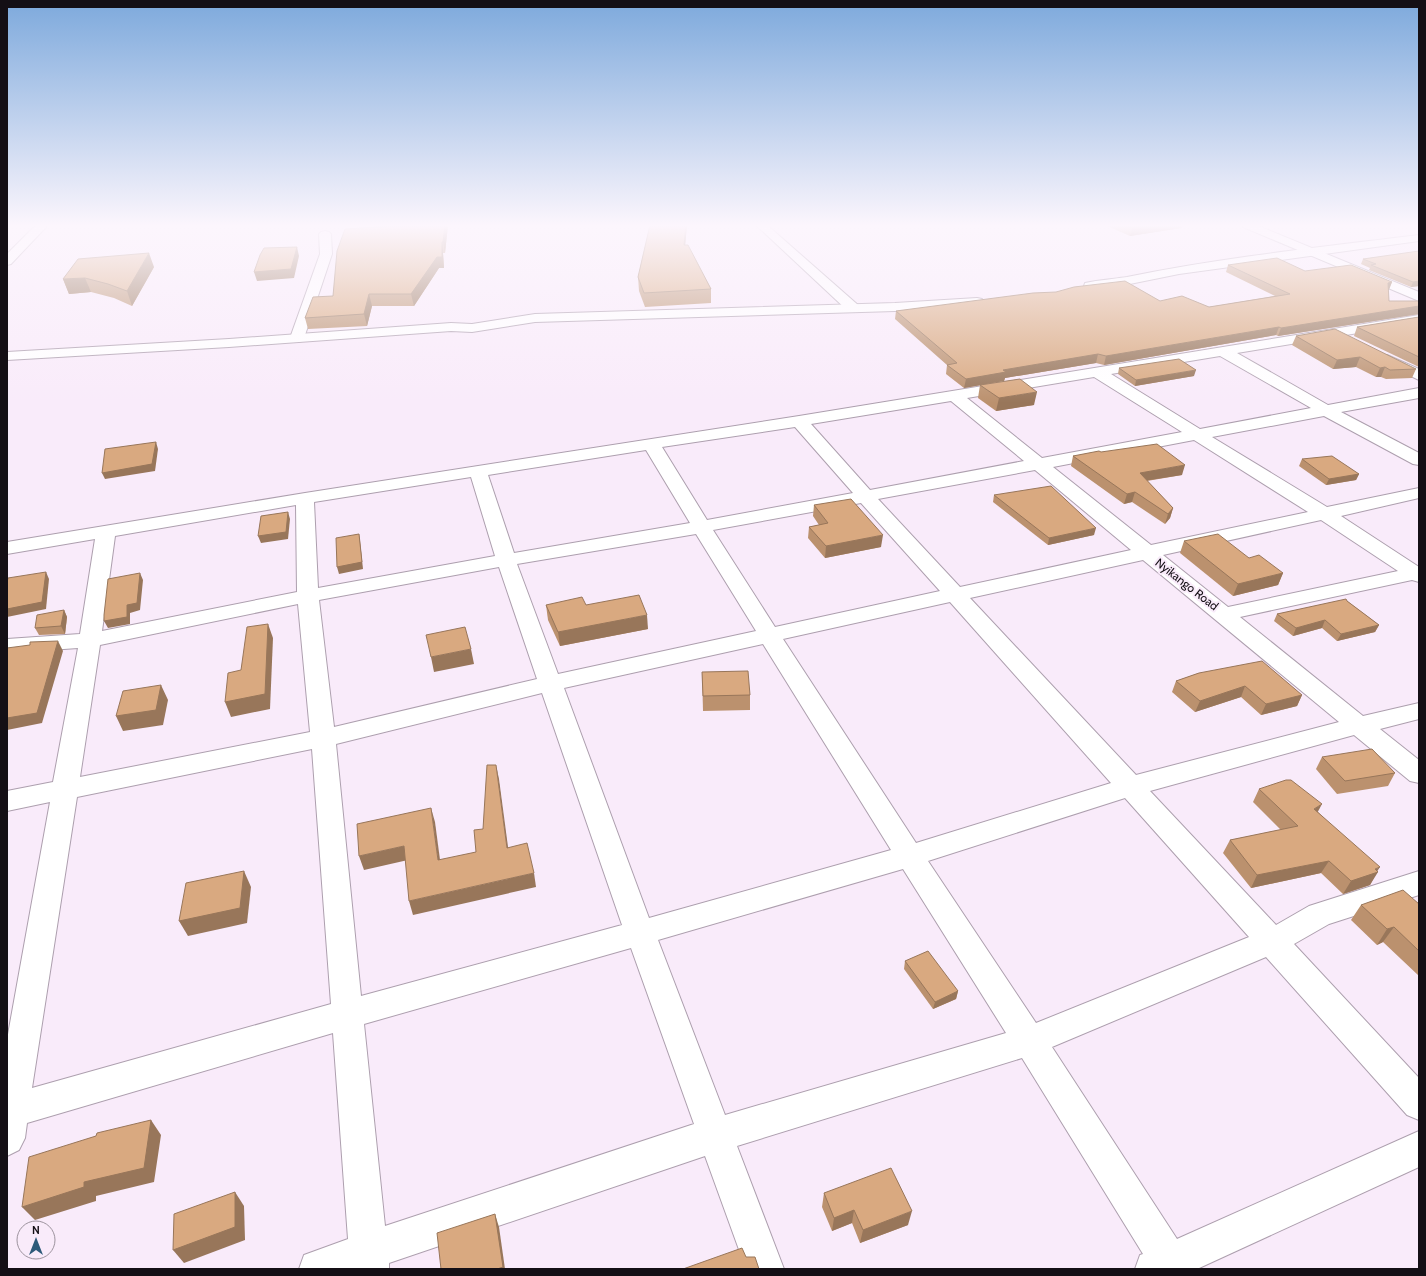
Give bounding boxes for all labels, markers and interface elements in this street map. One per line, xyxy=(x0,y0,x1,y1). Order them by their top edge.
street label: Nyikango Road xyxy=(1152,555,1222,613)
north arrow xyxy=(16,1220,56,1260)
text: N xyxy=(32,1223,40,1237)

